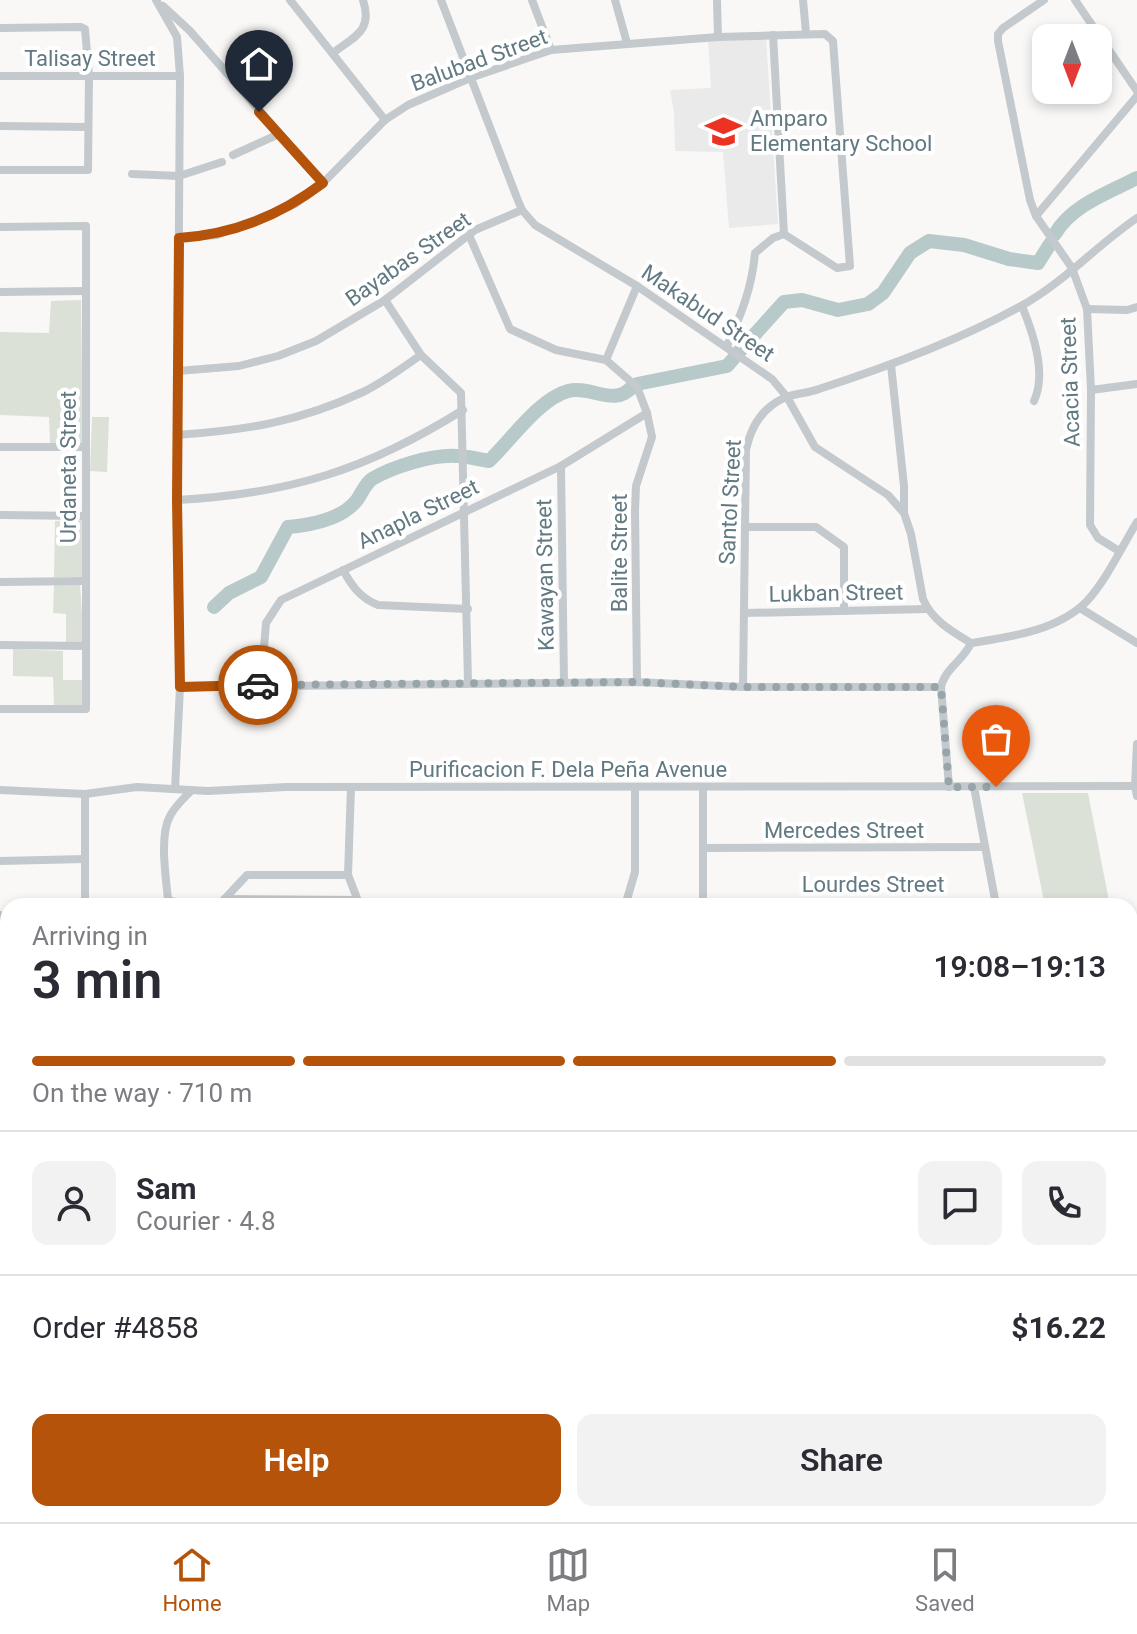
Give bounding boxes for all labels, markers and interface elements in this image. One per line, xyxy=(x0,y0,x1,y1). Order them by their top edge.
street label: Balubad Street xyxy=(407,24,551,96)
north arrow xyxy=(1032,24,1112,104)
map controls xyxy=(1032,24,1112,104)
pin xyxy=(225,30,293,112)
icon: home xyxy=(237,42,281,86)
street label: Talisay Street xyxy=(24,46,156,71)
place label: Amparo Elementary School xyxy=(750,106,932,156)
school or university icon: Amparo Elementary School xyxy=(705,112,743,150)
street label: Bayabas Street xyxy=(341,207,475,311)
street label: Makabud Street xyxy=(637,259,779,367)
street label: Acacia Street xyxy=(1055,317,1085,447)
street label: Urdaneta Street xyxy=(56,391,81,543)
street label: Santol Street xyxy=(714,439,746,565)
street label: Anapla Street xyxy=(353,474,483,554)
street label: Balite Street xyxy=(607,494,632,612)
street label: Kawayan Street xyxy=(531,499,559,651)
street label: Lukban Street xyxy=(768,579,904,607)
courier xyxy=(218,645,298,725)
icon: car xyxy=(236,663,280,707)
pin xyxy=(962,705,1030,787)
icon: bag xyxy=(974,717,1018,761)
street label: Purificacion F. Dela Peña Avenue xyxy=(409,757,727,782)
street label: Mercedes Street xyxy=(764,818,924,843)
street label: Lourdes Street xyxy=(802,872,944,897)
text: Arriving in xyxy=(32,921,148,951)
text: 19:08–19:13 xyxy=(933,949,1106,984)
text: 3 min xyxy=(32,950,162,1011)
text: On the way · 710 m xyxy=(32,1078,252,1108)
button: person xyxy=(32,1161,116,1245)
button: chat xyxy=(918,1161,1002,1245)
button: phone xyxy=(1022,1161,1106,1245)
text: Sam xyxy=(136,1171,197,1206)
text: Courier · 4.8 xyxy=(136,1206,276,1236)
text: Order #4858 xyxy=(32,1310,199,1345)
text: $16.22 xyxy=(1011,1310,1106,1345)
button: Help xyxy=(32,1414,561,1506)
button: Share xyxy=(577,1414,1106,1506)
tab: Home xyxy=(162,1543,222,1616)
tab: Map xyxy=(546,1543,590,1616)
tab: Saved xyxy=(915,1543,975,1616)

